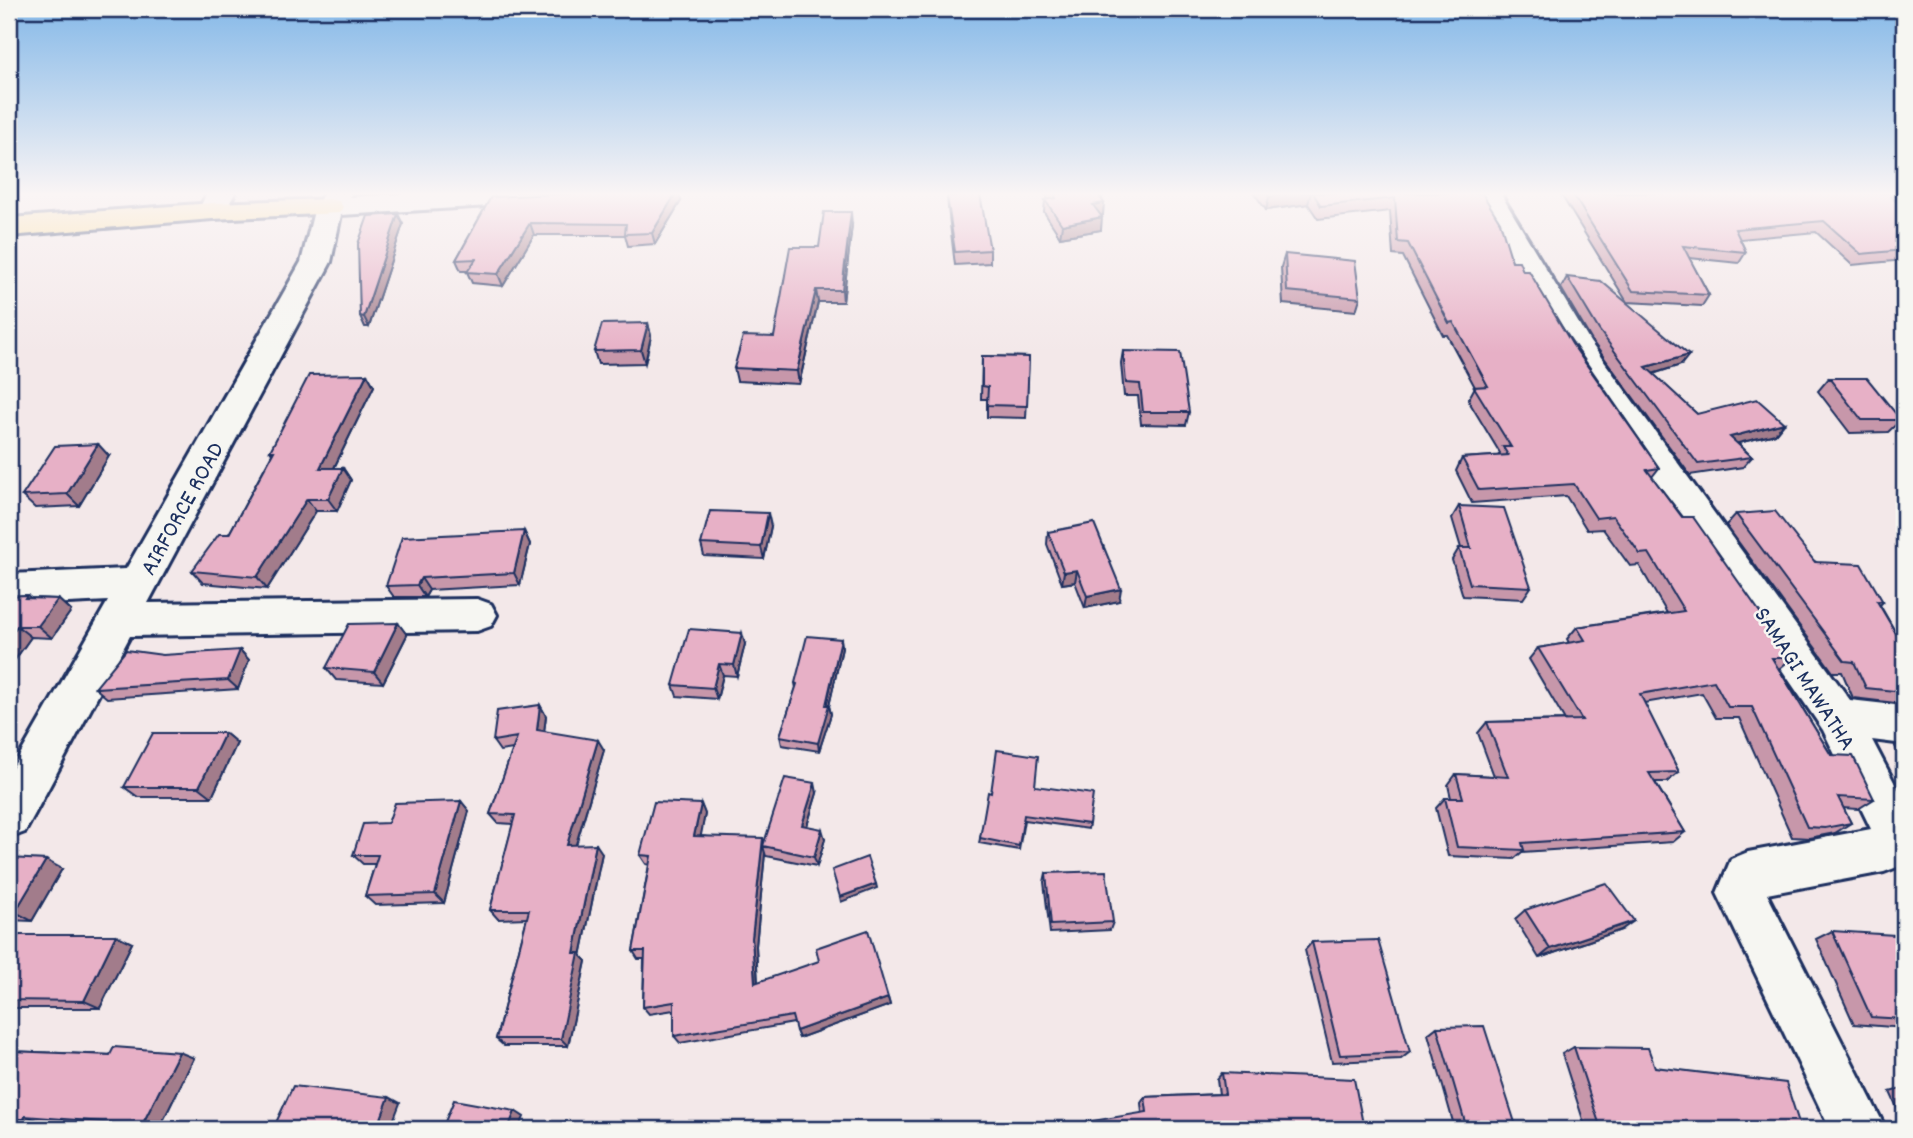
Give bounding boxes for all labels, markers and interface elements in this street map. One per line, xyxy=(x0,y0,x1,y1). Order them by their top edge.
street label: AIRFORCE ROAD xyxy=(133,437,234,582)
street label: SAMAGI MAWATHA xyxy=(1744,601,1863,758)

